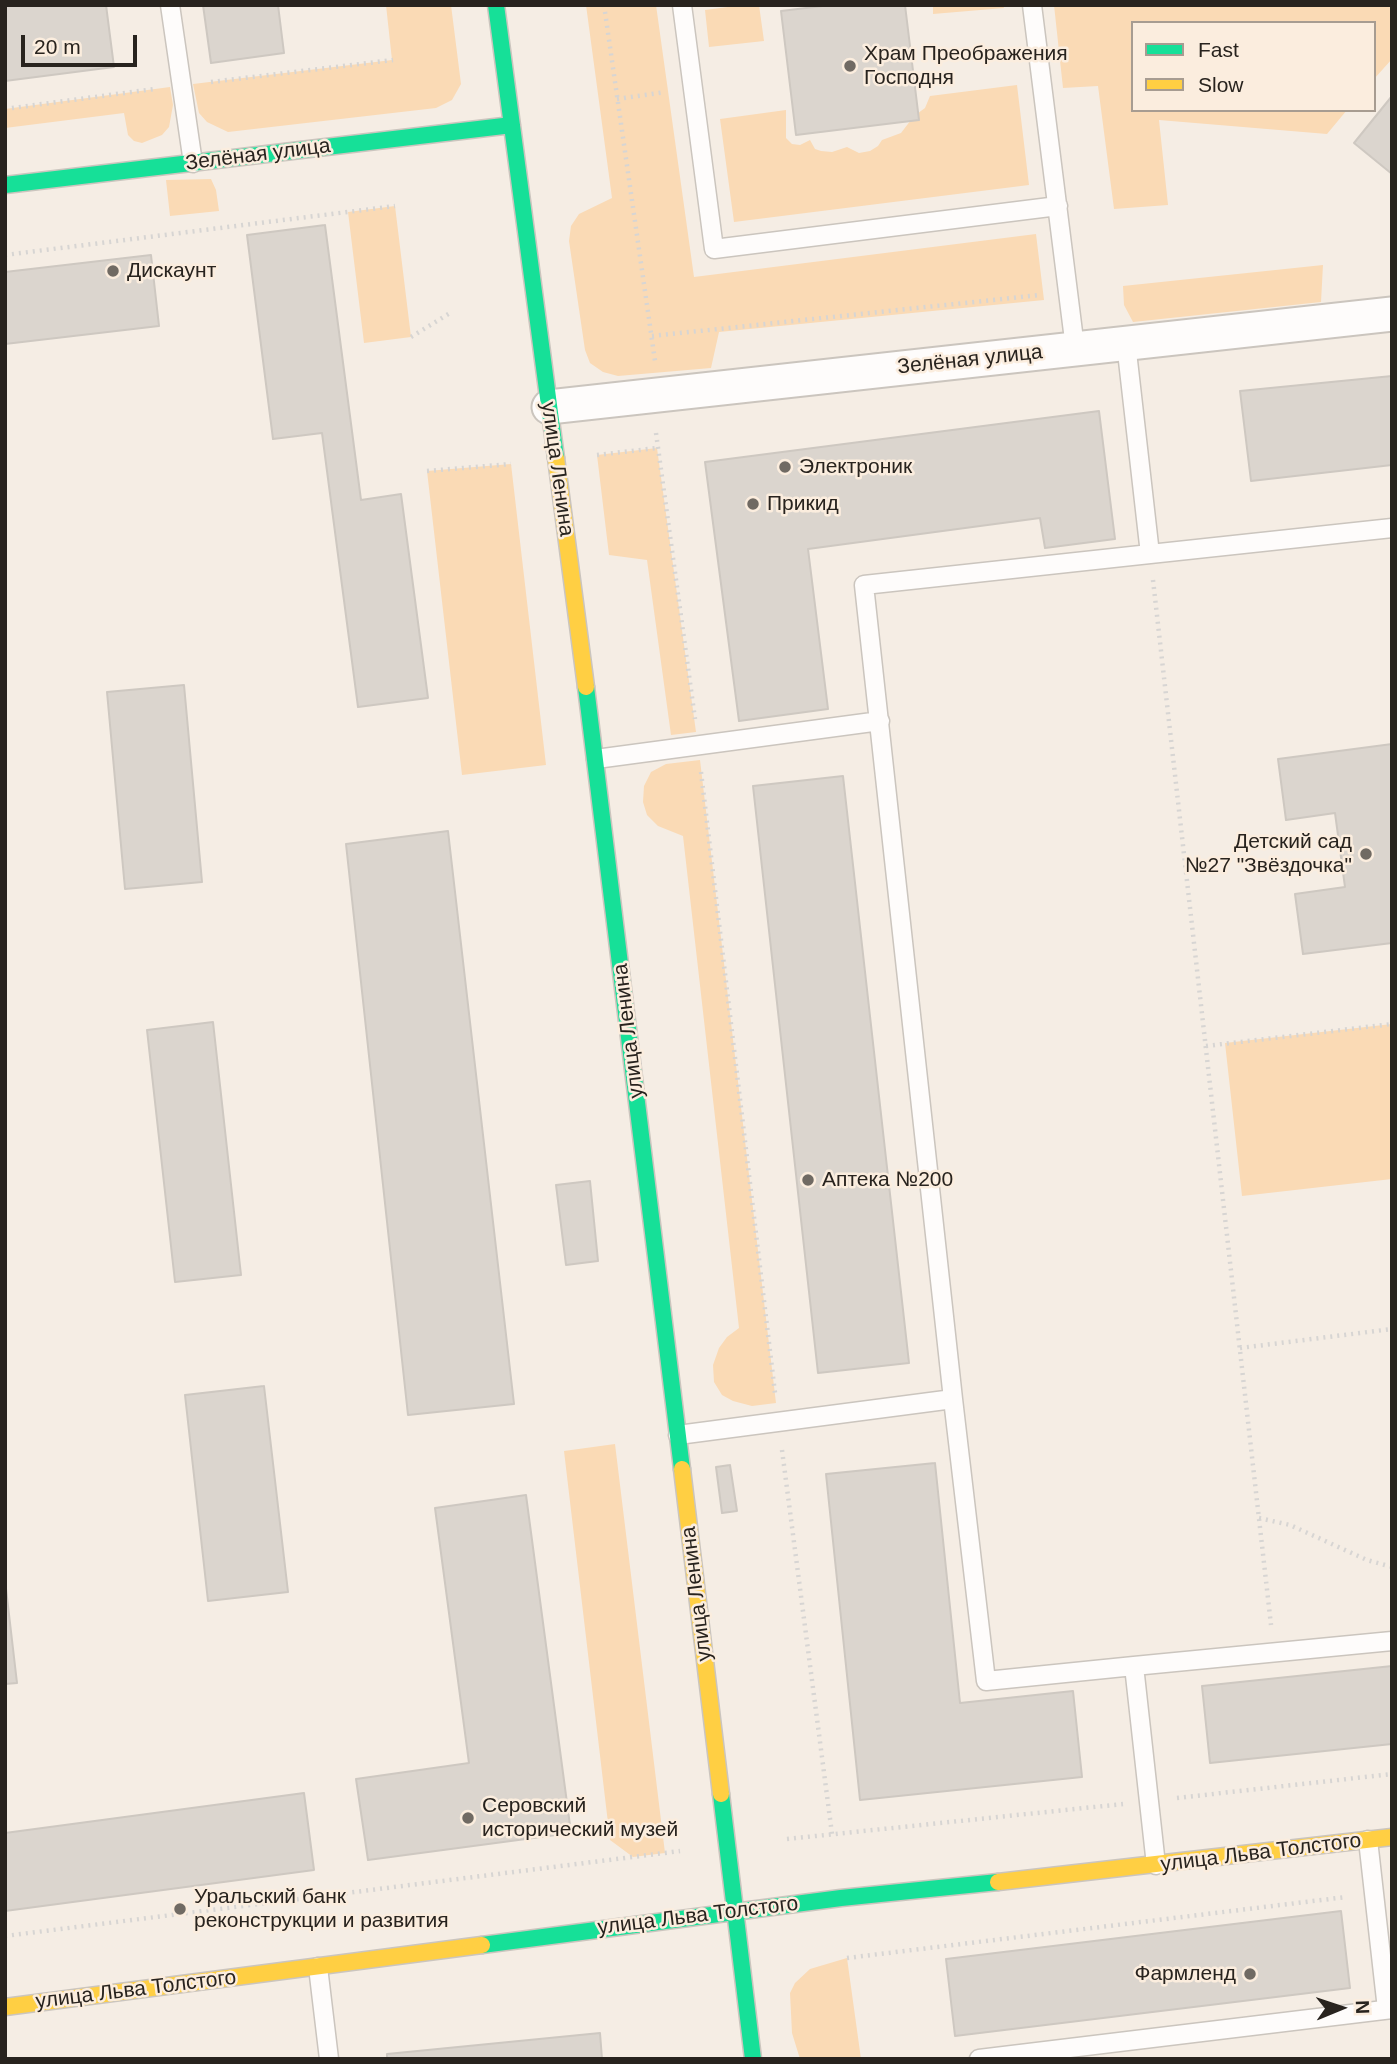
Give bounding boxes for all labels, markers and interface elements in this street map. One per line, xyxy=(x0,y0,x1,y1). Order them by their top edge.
scale bar xyxy=(24,21,140,65)
legend xyxy=(1131,21,1376,112)
text: 20 m xyxy=(34,35,81,58)
text: Fast xyxy=(1198,38,1239,61)
place label: Храм Преображения Господня xyxy=(864,41,1068,91)
marker: Храм Преображения Господня xyxy=(842,58,858,74)
text: Slow xyxy=(1198,73,1244,96)
street label: Зелёная улица xyxy=(184,134,332,176)
place label: Дискаунт xyxy=(127,258,216,284)
marker: Дискаунт xyxy=(105,263,121,279)
street label: Зелёная улица xyxy=(896,340,1044,380)
street label: улица Ленина xyxy=(535,400,579,538)
place label: Электроник xyxy=(799,454,912,480)
marker: Электроник xyxy=(777,459,793,475)
place label: Прикид xyxy=(767,491,839,517)
marker: Прикид xyxy=(745,496,761,512)
place label: Детский сад №27 "Звёздочка" xyxy=(1185,829,1352,879)
marker: Детский сад №27 "Звёздочка" xyxy=(1358,846,1374,862)
street label: улица Ленина xyxy=(608,962,650,1100)
place label: Аптека №200 xyxy=(822,1167,953,1193)
marker: Аптека №200 xyxy=(800,1172,816,1188)
street label: улица Ленина xyxy=(676,1525,718,1663)
place label: Серовский исторический музей xyxy=(482,1793,678,1843)
marker: Серовский исторический музей xyxy=(460,1810,476,1826)
street label: улица Льва Толстого xyxy=(1159,1828,1363,1878)
place label: Уральский банк реконструкции и развития xyxy=(194,1884,449,1934)
street label: улица Льва Толстого xyxy=(596,1891,800,1941)
marker: Уральский банк реконструкции и развития xyxy=(172,1901,188,1917)
place label: Фармленд xyxy=(1134,1961,1236,1987)
street label: улица Льва Толстого xyxy=(34,1965,238,2015)
marker: Фармленд xyxy=(1242,1966,1258,1982)
north arrow xyxy=(1306,1973,1376,2043)
text: N xyxy=(1352,2000,1373,2014)

